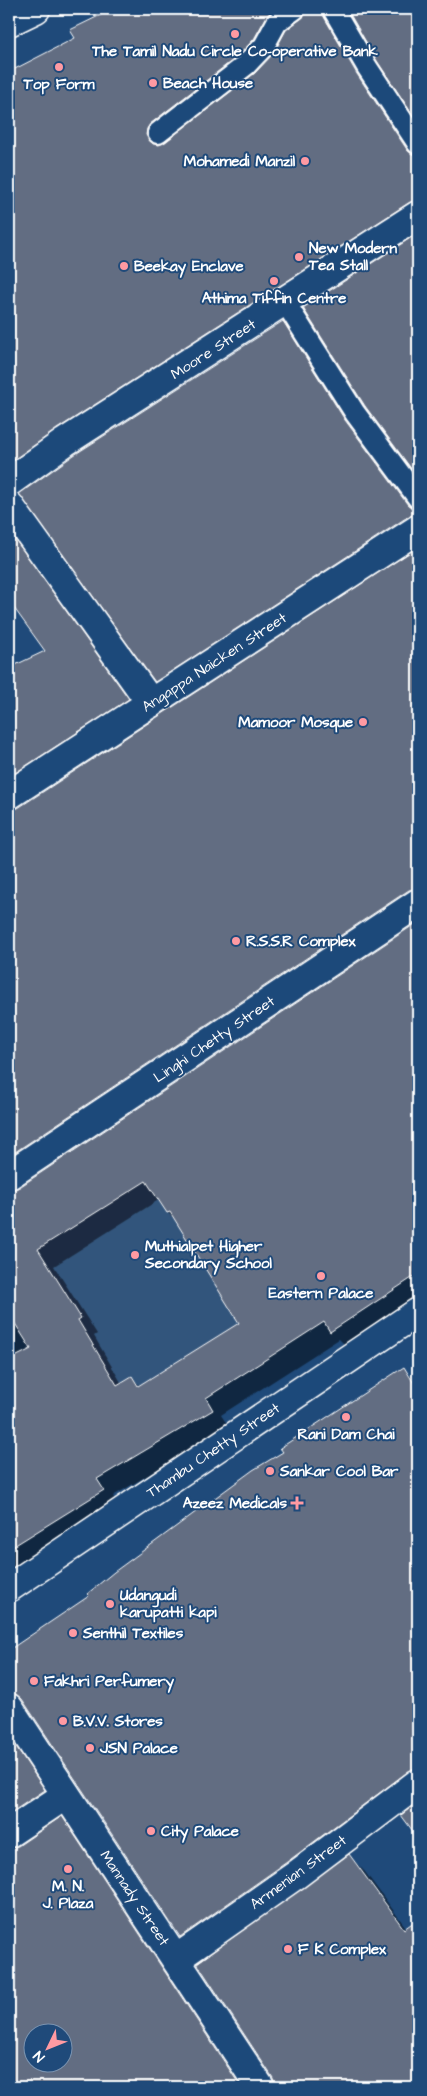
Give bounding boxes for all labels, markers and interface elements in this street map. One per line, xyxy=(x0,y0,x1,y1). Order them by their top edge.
marker: The Tamil Nadu Circle Co-operative Bank xyxy=(229,28,241,40)
place label: The Tamil Nadu Circle Co-operative Bank xyxy=(91,41,378,62)
marker: Top Form xyxy=(53,61,65,73)
place label: Beach House xyxy=(163,73,253,94)
place label: Top Form xyxy=(23,74,95,95)
marker: Beach House xyxy=(147,77,159,89)
place label: Mohamedi Manzil xyxy=(184,151,296,172)
marker: Mohamedi Manzil xyxy=(299,155,311,167)
place label: New Modern Tea Stall xyxy=(308,238,398,276)
marker: New Modern Tea Stall xyxy=(293,251,305,263)
place label: Beekay Enclave xyxy=(134,256,244,278)
marker: Beekay Enclave xyxy=(118,260,130,272)
marker: Athima Tiffin Centre xyxy=(268,275,280,287)
place label: Athima Tiffin Centre xyxy=(202,288,346,309)
street label: Moore Street xyxy=(166,314,260,385)
street label: Angappa Naicken Street xyxy=(138,608,291,718)
place label: Mamoor Mosque xyxy=(238,712,353,733)
marker: Mamoor Mosque xyxy=(357,716,369,728)
place label: R.S.S.R Complex xyxy=(246,931,357,952)
marker: R.S.S.R Complex xyxy=(230,935,242,947)
street label: Linghi Chetty Street xyxy=(149,991,280,1089)
place label: Muthialpet Higher Secondary School xyxy=(144,1236,272,1275)
marker: Muthialpet Higher Secondary School xyxy=(129,1249,141,1261)
marker: Eastern Palace xyxy=(315,1270,327,1282)
place label: Eastern Palace xyxy=(269,1283,373,1304)
street label: Thambu Chetty Street xyxy=(142,1398,285,1504)
marker: Rani Dam Chai xyxy=(340,1411,352,1423)
place label: Rani Dam Chai xyxy=(297,1424,395,1445)
place label: Sankar Cool Bar xyxy=(279,1461,399,1482)
marker: Sankar Cool Bar xyxy=(264,1465,276,1477)
place label: Azeez Medicals xyxy=(183,1493,287,1514)
marker: Azeez Medicals xyxy=(291,1497,303,1509)
place label: Udangudi karupatti kapi xyxy=(120,1585,217,1623)
marker: Udangudi karupatti kapi xyxy=(104,1598,116,1610)
place label: Senthil Textiles xyxy=(82,1623,184,1644)
marker: Senthil Textiles xyxy=(67,1627,79,1639)
place label: Fakhri Perfumery xyxy=(44,1671,175,1693)
marker: Fakhri Perfumery xyxy=(28,1675,40,1687)
place label: B.V.V. Stores xyxy=(73,1711,163,1732)
marker: B.V.V. Stores xyxy=(57,1715,69,1727)
place label: JSN Palace xyxy=(99,1738,178,1759)
marker: JSN Palace xyxy=(84,1742,96,1754)
place label: City Palace xyxy=(161,1821,239,1843)
marker: City Palace xyxy=(145,1825,157,1837)
street label: Armenian Street xyxy=(246,1830,351,1915)
street label: Mannady Street xyxy=(94,1846,174,1951)
marker: M. N. J. Plaza xyxy=(62,1863,74,1875)
place label: M. N. J. Plaza xyxy=(42,1876,94,1914)
place label: F K Complex xyxy=(298,1939,387,1960)
marker: F K Complex xyxy=(282,1943,294,1955)
north arrow xyxy=(22,2024,72,2074)
text: N xyxy=(29,2046,50,2066)

